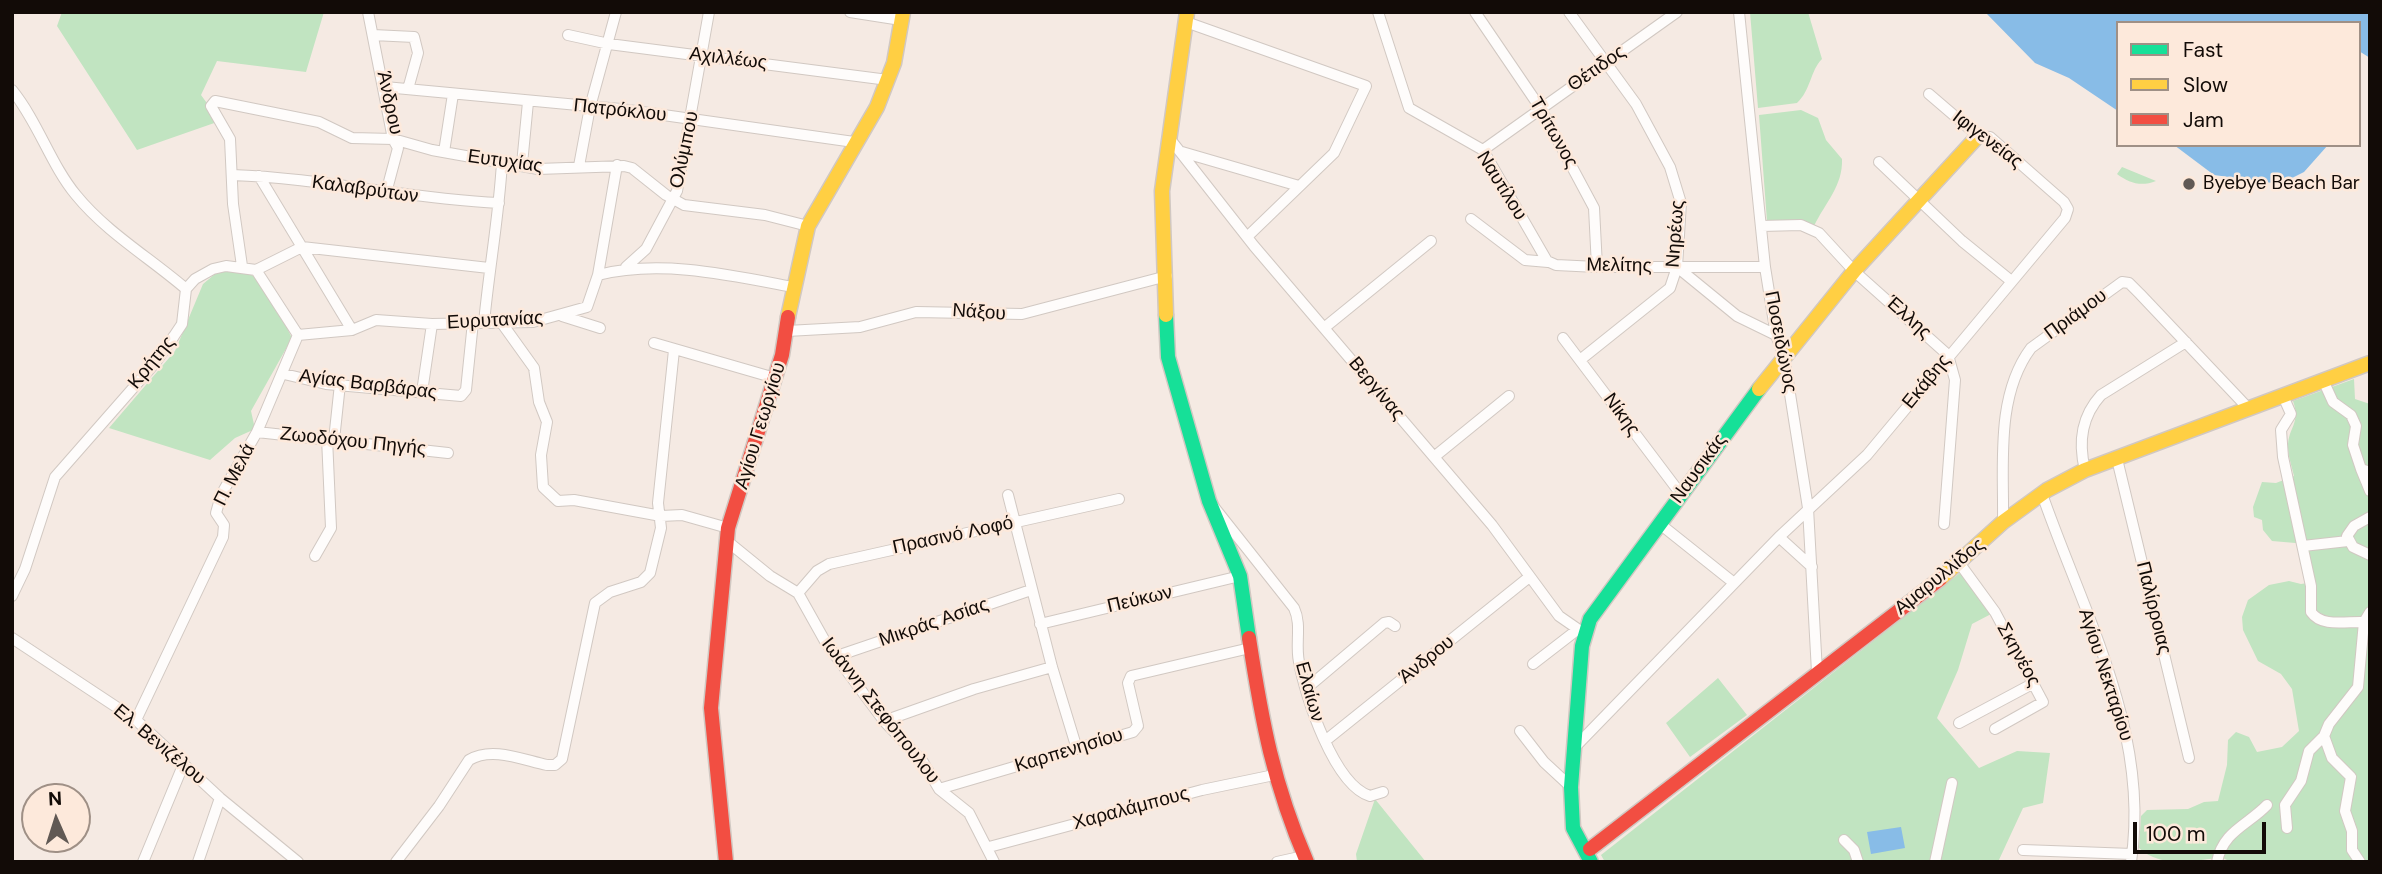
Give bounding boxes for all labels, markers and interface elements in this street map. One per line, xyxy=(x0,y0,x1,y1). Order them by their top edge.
legend xyxy=(2116,21,2361,147)
text: Fast xyxy=(2183,36,2223,64)
street label: Θέτιδος xyxy=(1564,41,1630,97)
street label: Αχιλλέως xyxy=(688,43,768,75)
street label: Άνδρου xyxy=(371,69,407,137)
text: Slow xyxy=(2183,71,2228,99)
street label: Τρίτωνος xyxy=(1524,94,1582,172)
street label: Πατρόκλου xyxy=(572,95,668,127)
street label: Ιφιγενείας xyxy=(1947,106,2027,174)
text: Jam xyxy=(2183,106,2224,134)
street label: Ολύμπου xyxy=(666,109,704,191)
street label: Ευτυχίας xyxy=(466,145,544,179)
street label: Ναυτίλου xyxy=(1471,147,1531,225)
street label: Καλαβρύτων xyxy=(310,171,420,209)
place label: Byebye Beach Bar xyxy=(2203,173,2360,195)
marker: Byebye Beach Bar xyxy=(2181,176,2197,192)
street label: Νηρέως xyxy=(1662,200,1690,268)
street label: Μελίτης xyxy=(1586,254,1652,278)
street label: Πριάμου xyxy=(2040,285,2112,345)
street label: Ποσειδώνος xyxy=(1759,289,1801,395)
street label: Έλλης xyxy=(1880,292,1936,344)
street label: Νάξου xyxy=(951,300,1007,326)
street label: Ευρυτανίας xyxy=(446,307,544,335)
street label: Κρήτης xyxy=(124,332,180,394)
street label: Εκάβης xyxy=(1898,350,1956,414)
street label: Βεργίνας xyxy=(1343,353,1409,425)
street label: Αγίου Γεωργίου xyxy=(731,360,791,492)
street label: Αγίας Βαρβάρας xyxy=(298,365,438,405)
street label: Νίκης xyxy=(1598,389,1644,441)
street label: Ζωοδόχου Πηγής xyxy=(279,423,427,461)
street label: Ναυσικάς xyxy=(1666,430,1732,508)
street label: Π. Μελά xyxy=(210,440,260,510)
street label: Πρασινό Λοφό xyxy=(891,512,1015,560)
street label: Αμαρυλλίδος xyxy=(1890,534,1990,620)
street label: Παλίρροιας xyxy=(2130,559,2176,657)
street label: Πεύκων xyxy=(1105,581,1175,619)
street label: Μικράς Ασίας xyxy=(876,594,992,652)
street label: Αγίου Νεκταρίου xyxy=(2073,606,2137,744)
street label: Σκηνέος xyxy=(1991,619,2045,691)
street label: Άνδρου xyxy=(1395,631,1459,689)
street label: Ιωάννη Στεφόπουλου xyxy=(816,634,944,788)
street label: Ελαίων xyxy=(1290,659,1328,725)
street label: Ελ. Βενιζέλου xyxy=(108,700,210,790)
street label: Καρπενησίου xyxy=(1012,724,1126,778)
north arrow xyxy=(21,783,91,853)
street label: Χαραλάμπους xyxy=(1071,783,1191,835)
text: N xyxy=(47,786,63,811)
scale bar xyxy=(2137,808,2270,852)
text: 100 m xyxy=(2146,820,2206,848)

